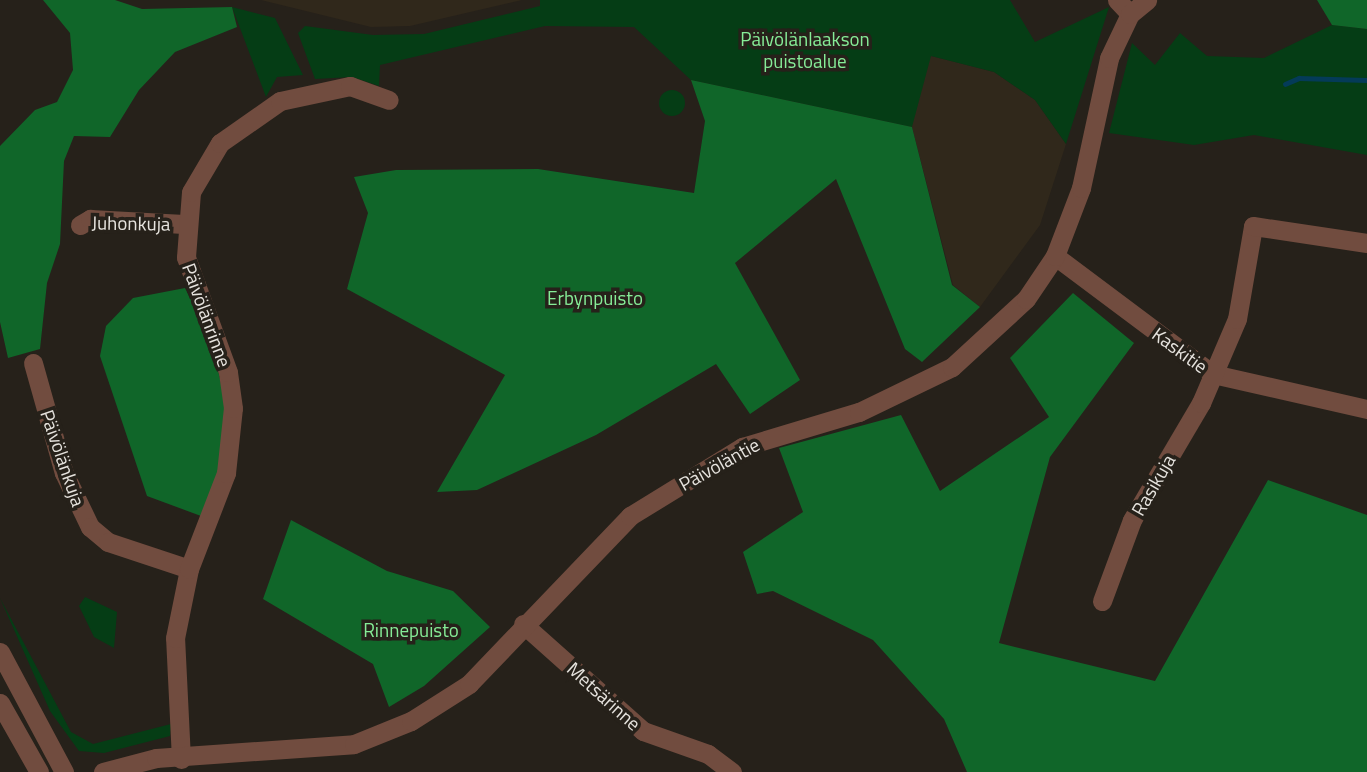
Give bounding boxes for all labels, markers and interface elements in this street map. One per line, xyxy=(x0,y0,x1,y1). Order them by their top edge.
park label: Päivölänlaakson puistoalue xyxy=(740,28,870,72)
street label: Juhonkuja xyxy=(91,211,171,235)
street label: Päivölänrinne xyxy=(178,260,236,370)
park label: Erbynpuisto xyxy=(547,287,643,309)
street label: Kaskitie xyxy=(1148,322,1212,378)
street label: Päivölänkuja xyxy=(36,407,90,509)
street label: Päivöläntie xyxy=(675,433,763,495)
street label: Rasikuja xyxy=(1126,450,1180,520)
park label: Rinnepuisto xyxy=(363,619,459,641)
street label: Metsärinne xyxy=(562,657,646,735)

